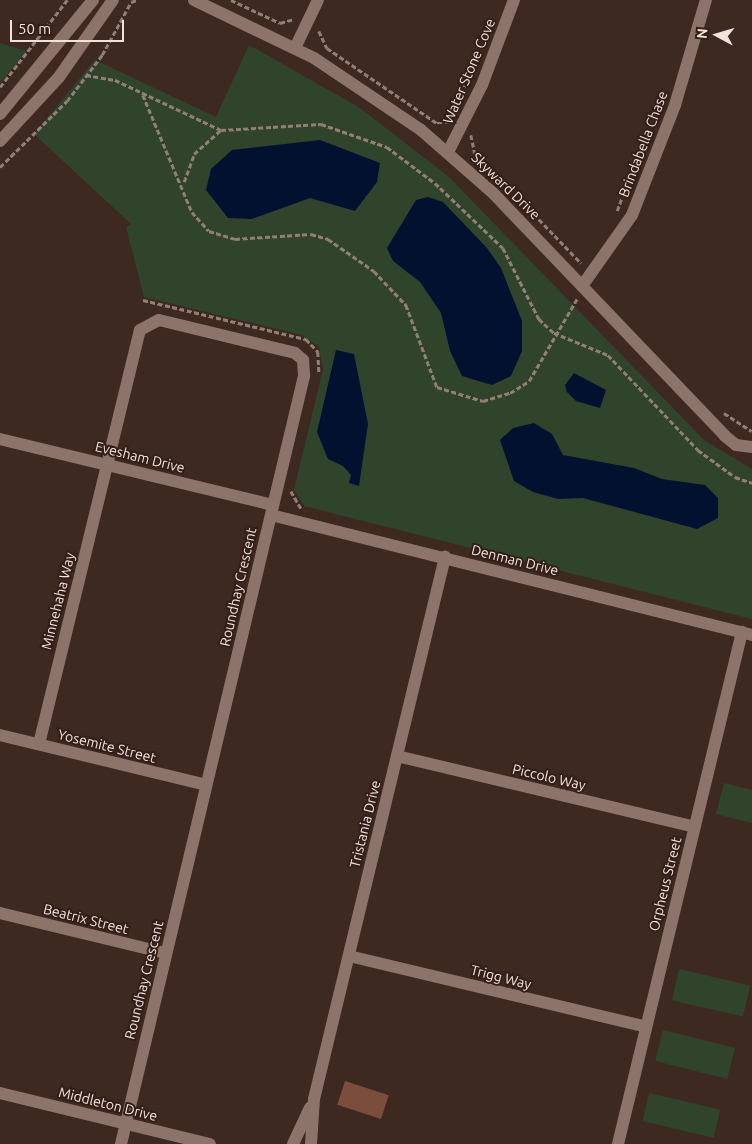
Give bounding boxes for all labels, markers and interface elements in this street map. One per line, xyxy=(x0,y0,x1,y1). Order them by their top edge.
scale bar xyxy=(12,10,126,42)
north arrow xyxy=(692,10,742,60)
street label: Water Stone Cove xyxy=(439,16,499,126)
text: 50 m xyxy=(18,20,51,37)
text: N xyxy=(694,27,711,39)
street label: Brindabella Chase xyxy=(615,89,671,199)
street label: Skyward Drive xyxy=(468,149,544,223)
street label: Evesham Drive xyxy=(93,438,187,476)
street label: Roundhay Crescent xyxy=(216,526,260,648)
street label: Denman Drive xyxy=(470,541,560,579)
street label: Minnehaha Way xyxy=(38,551,78,651)
street label: Yosemite Street xyxy=(56,726,158,766)
street label: Piccolo Way xyxy=(511,760,587,794)
street label: Tristania Drive xyxy=(346,778,384,870)
street label: Orpheus Street xyxy=(645,835,685,933)
street label: Beatrix Street xyxy=(42,900,130,938)
street label: Roundhay Crescent xyxy=(121,919,167,1041)
street label: Trigg Way xyxy=(469,961,533,993)
street label: Middleton Drive xyxy=(57,1084,159,1124)

